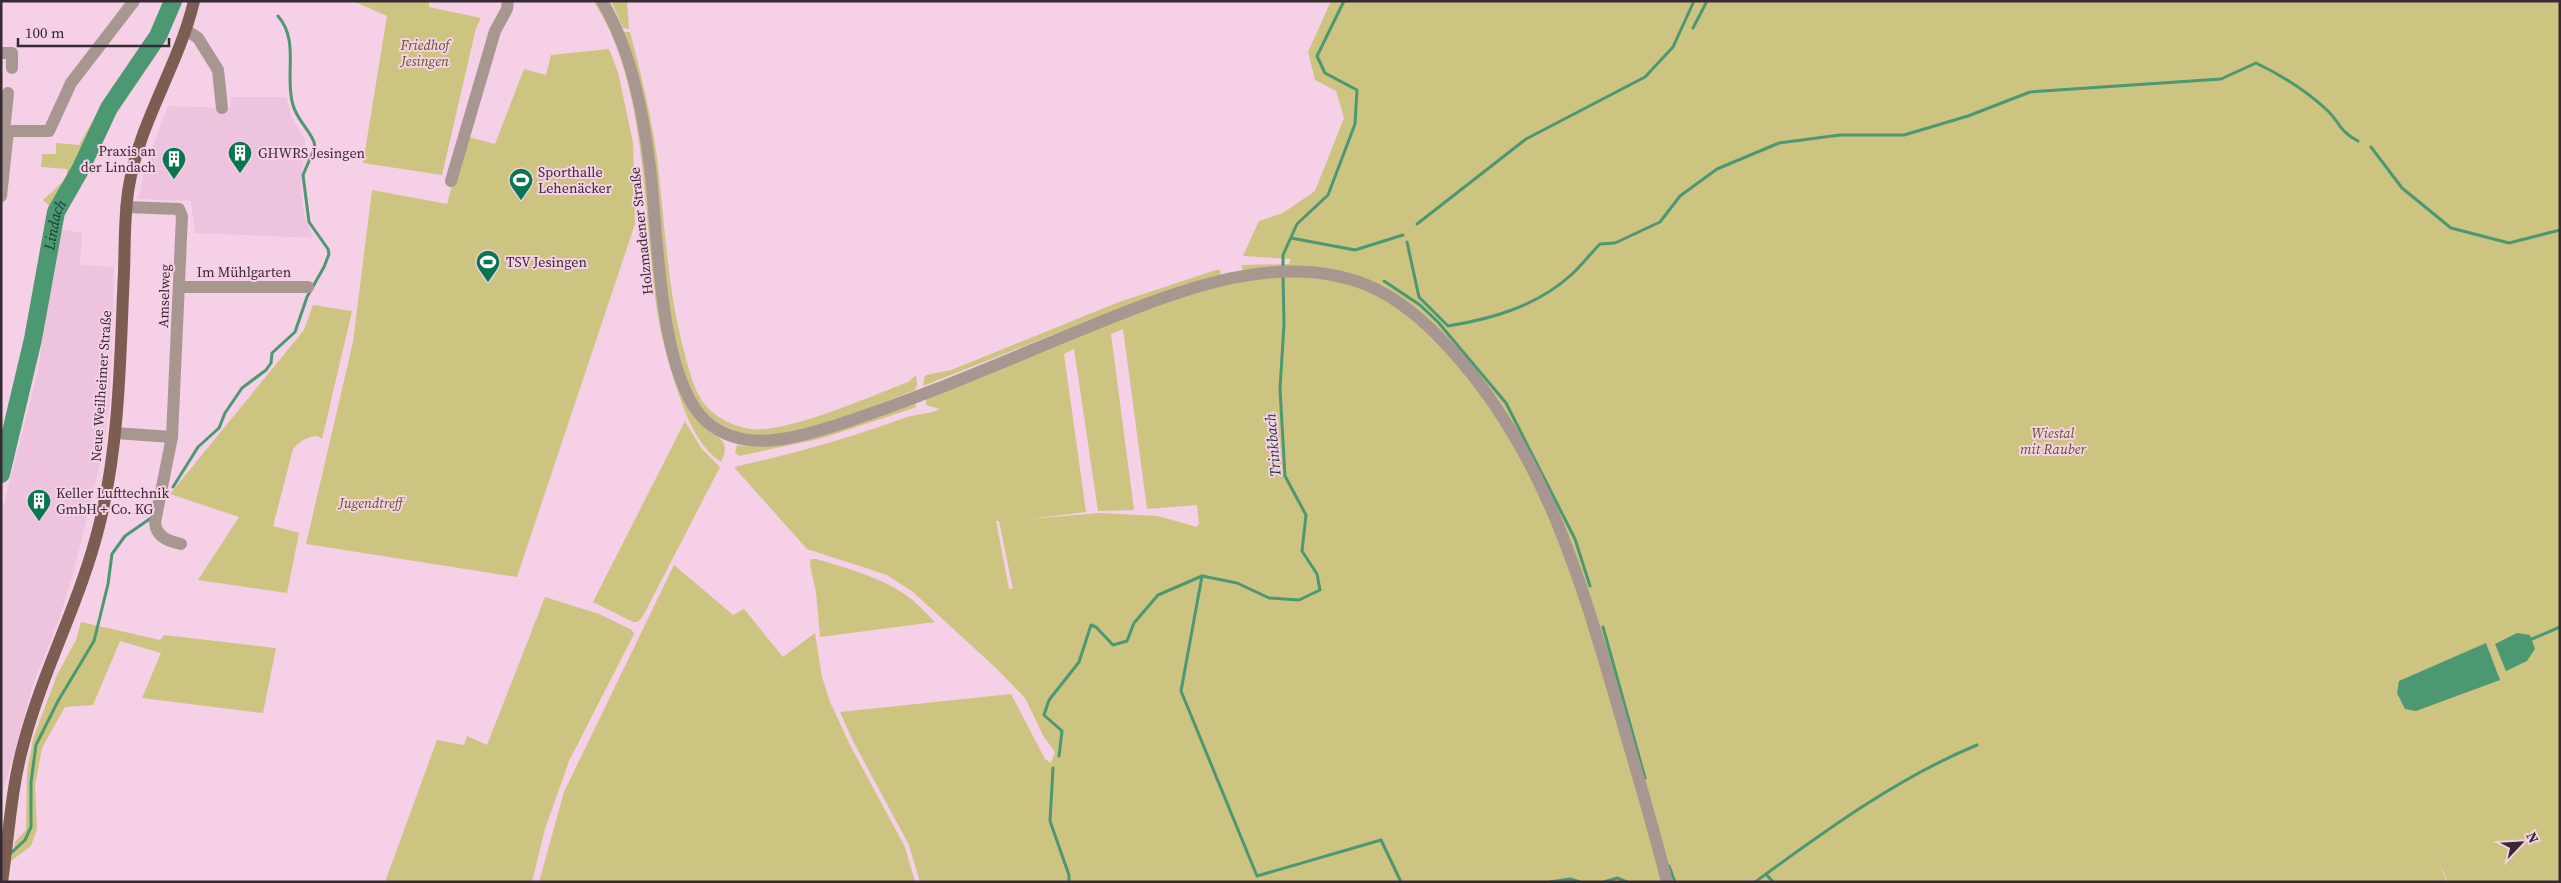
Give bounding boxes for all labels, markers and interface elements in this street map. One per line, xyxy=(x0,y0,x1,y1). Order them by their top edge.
scale bar xyxy=(18,15,169,47)
text: 100 m xyxy=(25,22,65,43)
park label: Friedhof Jesingen xyxy=(399,35,452,71)
building icon: GHWRS Jesingen xyxy=(227,140,253,174)
place label: Praxis an der Lindach xyxy=(81,141,157,177)
place label: GHWRS Jesingen xyxy=(258,143,366,163)
building icon: Praxis an der Lindach xyxy=(161,146,187,180)
place label: Sporthalle Lehenäcker xyxy=(538,162,612,198)
street label: Holzmadener Straße xyxy=(624,166,658,296)
sports icon: Sporthalle Lehenäcker xyxy=(508,167,534,201)
water label: Lindach xyxy=(38,195,71,253)
sports icon: TSV Jesingen xyxy=(475,249,501,283)
place label: TSV Jesingen xyxy=(506,252,587,272)
street label: Im Mühlgarten xyxy=(197,262,292,282)
street label: Amselweg xyxy=(153,264,175,328)
street label: Neue Weilheimer Straße xyxy=(86,310,116,462)
water label: Trinkbach xyxy=(1259,413,1286,478)
park label: Wiestal mit Rauber xyxy=(2020,423,2086,459)
place label: Keller Lufttechnik GmbH + Co. KG xyxy=(56,483,169,519)
building icon: Keller Lufttechnik GmbH + Co. KG xyxy=(26,488,52,522)
park label: Jugendtreff xyxy=(337,493,406,513)
north arrow xyxy=(2496,818,2546,868)
text: N xyxy=(2522,829,2544,846)

